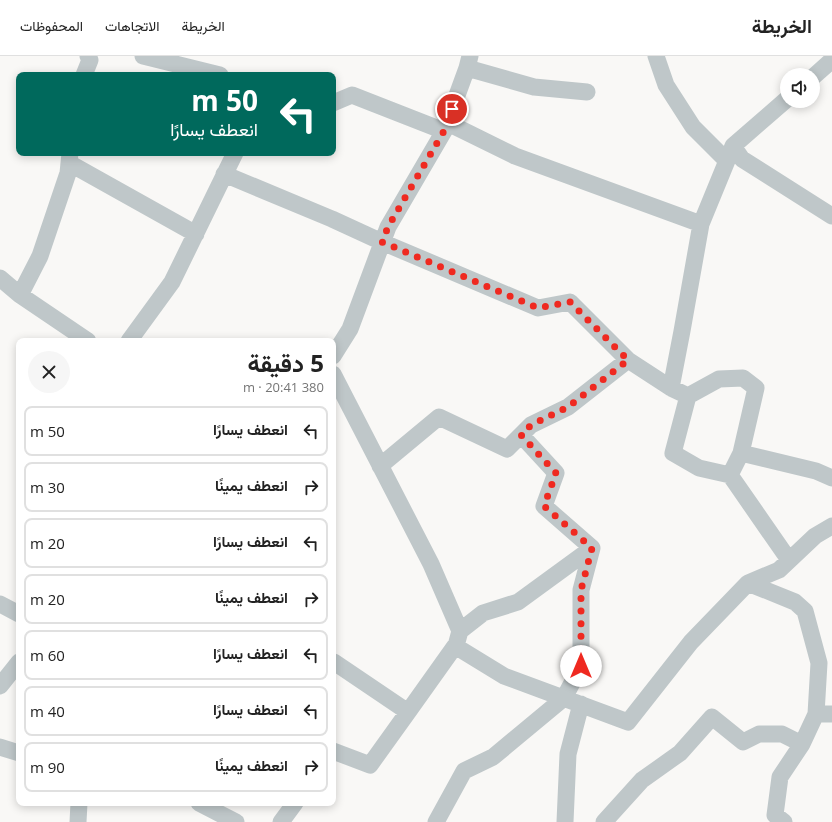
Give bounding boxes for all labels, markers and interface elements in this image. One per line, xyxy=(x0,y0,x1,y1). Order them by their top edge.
text: الخريطة xyxy=(752,13,812,39)
text: المحفوظات xyxy=(20,16,83,35)
text: الاتجاهات xyxy=(105,16,159,35)
text: الخريطة xyxy=(181,16,225,35)
map controls xyxy=(780,68,820,108)
button: sound xyxy=(780,68,820,108)
text: 50 m xyxy=(191,81,258,119)
icon: left xyxy=(272,88,324,140)
pin xyxy=(435,92,469,126)
icon: arrive xyxy=(441,98,463,120)
text: انعطف يسارًا xyxy=(170,117,258,141)
text: 5 دقيقة xyxy=(247,346,324,379)
button: close xyxy=(28,351,70,393)
text: 380 m · 20:41 xyxy=(243,378,324,396)
text: انعطف يسارًا xyxy=(213,419,288,439)
icon: left xyxy=(300,420,322,442)
text: 50 m xyxy=(30,421,65,441)
text: انعطف يمينًا xyxy=(215,475,288,495)
icon: right xyxy=(300,476,322,498)
text: 30 m xyxy=(30,477,65,497)
text: انعطف يسارًا xyxy=(213,531,288,551)
icon: left xyxy=(300,532,322,554)
text: 20 m xyxy=(30,533,65,553)
text: انعطف يمينًا xyxy=(215,587,288,607)
icon: right xyxy=(300,588,322,610)
text: 20 m xyxy=(30,589,65,609)
text: انعطف يسارًا xyxy=(213,643,288,663)
icon: left xyxy=(300,644,322,666)
text: 60 m xyxy=(30,645,65,665)
position arrow xyxy=(560,645,602,687)
text: انعطف يسارًا xyxy=(213,699,288,719)
icon: left xyxy=(300,700,322,722)
text: 40 m xyxy=(30,701,65,721)
text: انعطف يمينًا xyxy=(215,755,288,775)
icon: right xyxy=(300,756,322,778)
text: 90 m xyxy=(30,757,65,777)

